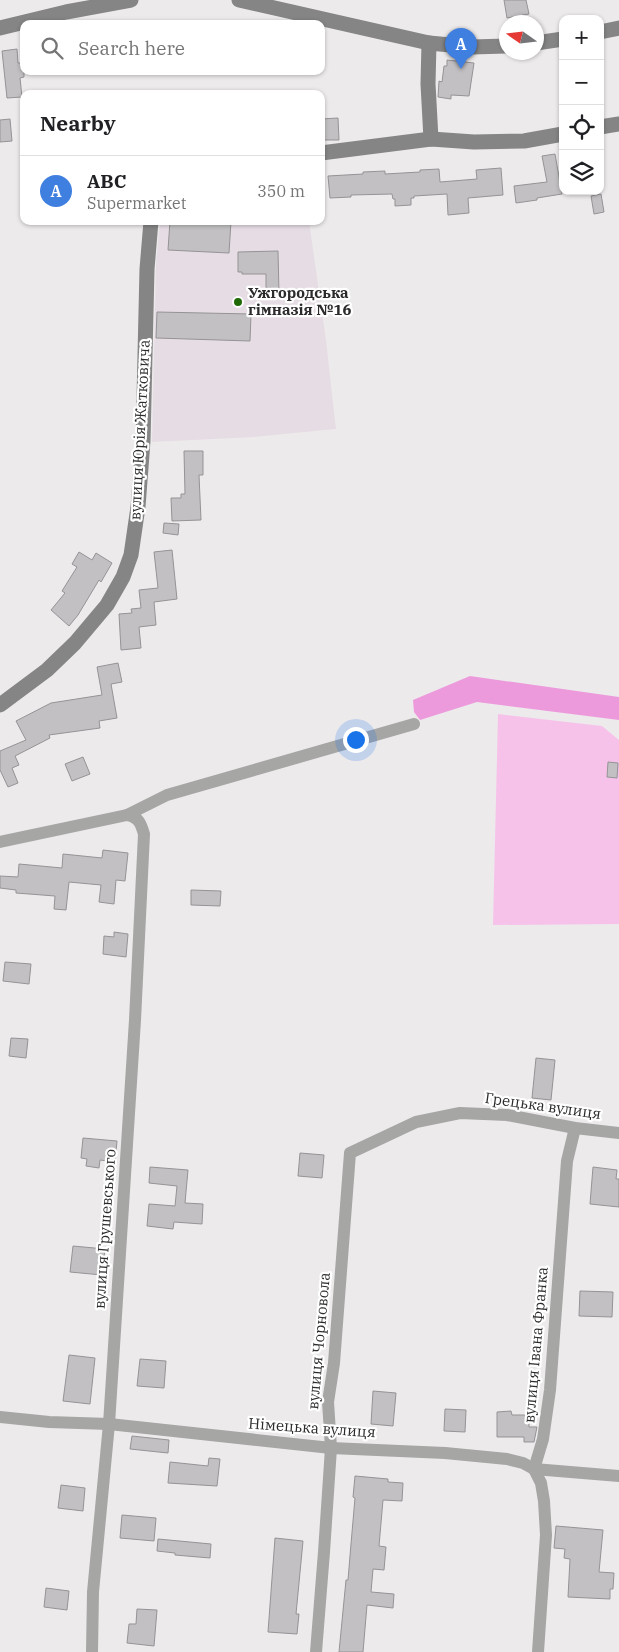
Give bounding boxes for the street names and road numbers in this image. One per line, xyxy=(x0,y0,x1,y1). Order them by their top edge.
street label: вулиця Юрія Жатковича xyxy=(125,339,154,521)
street label: Грецька вулиця xyxy=(484,1088,602,1123)
street label: вулиця Грушевського xyxy=(89,1148,120,1310)
street label: вулиця Івана Франка xyxy=(519,1266,552,1424)
street label: вулиця Чорновола xyxy=(303,1272,334,1410)
street label: Німецька вулиця xyxy=(248,1414,376,1441)

